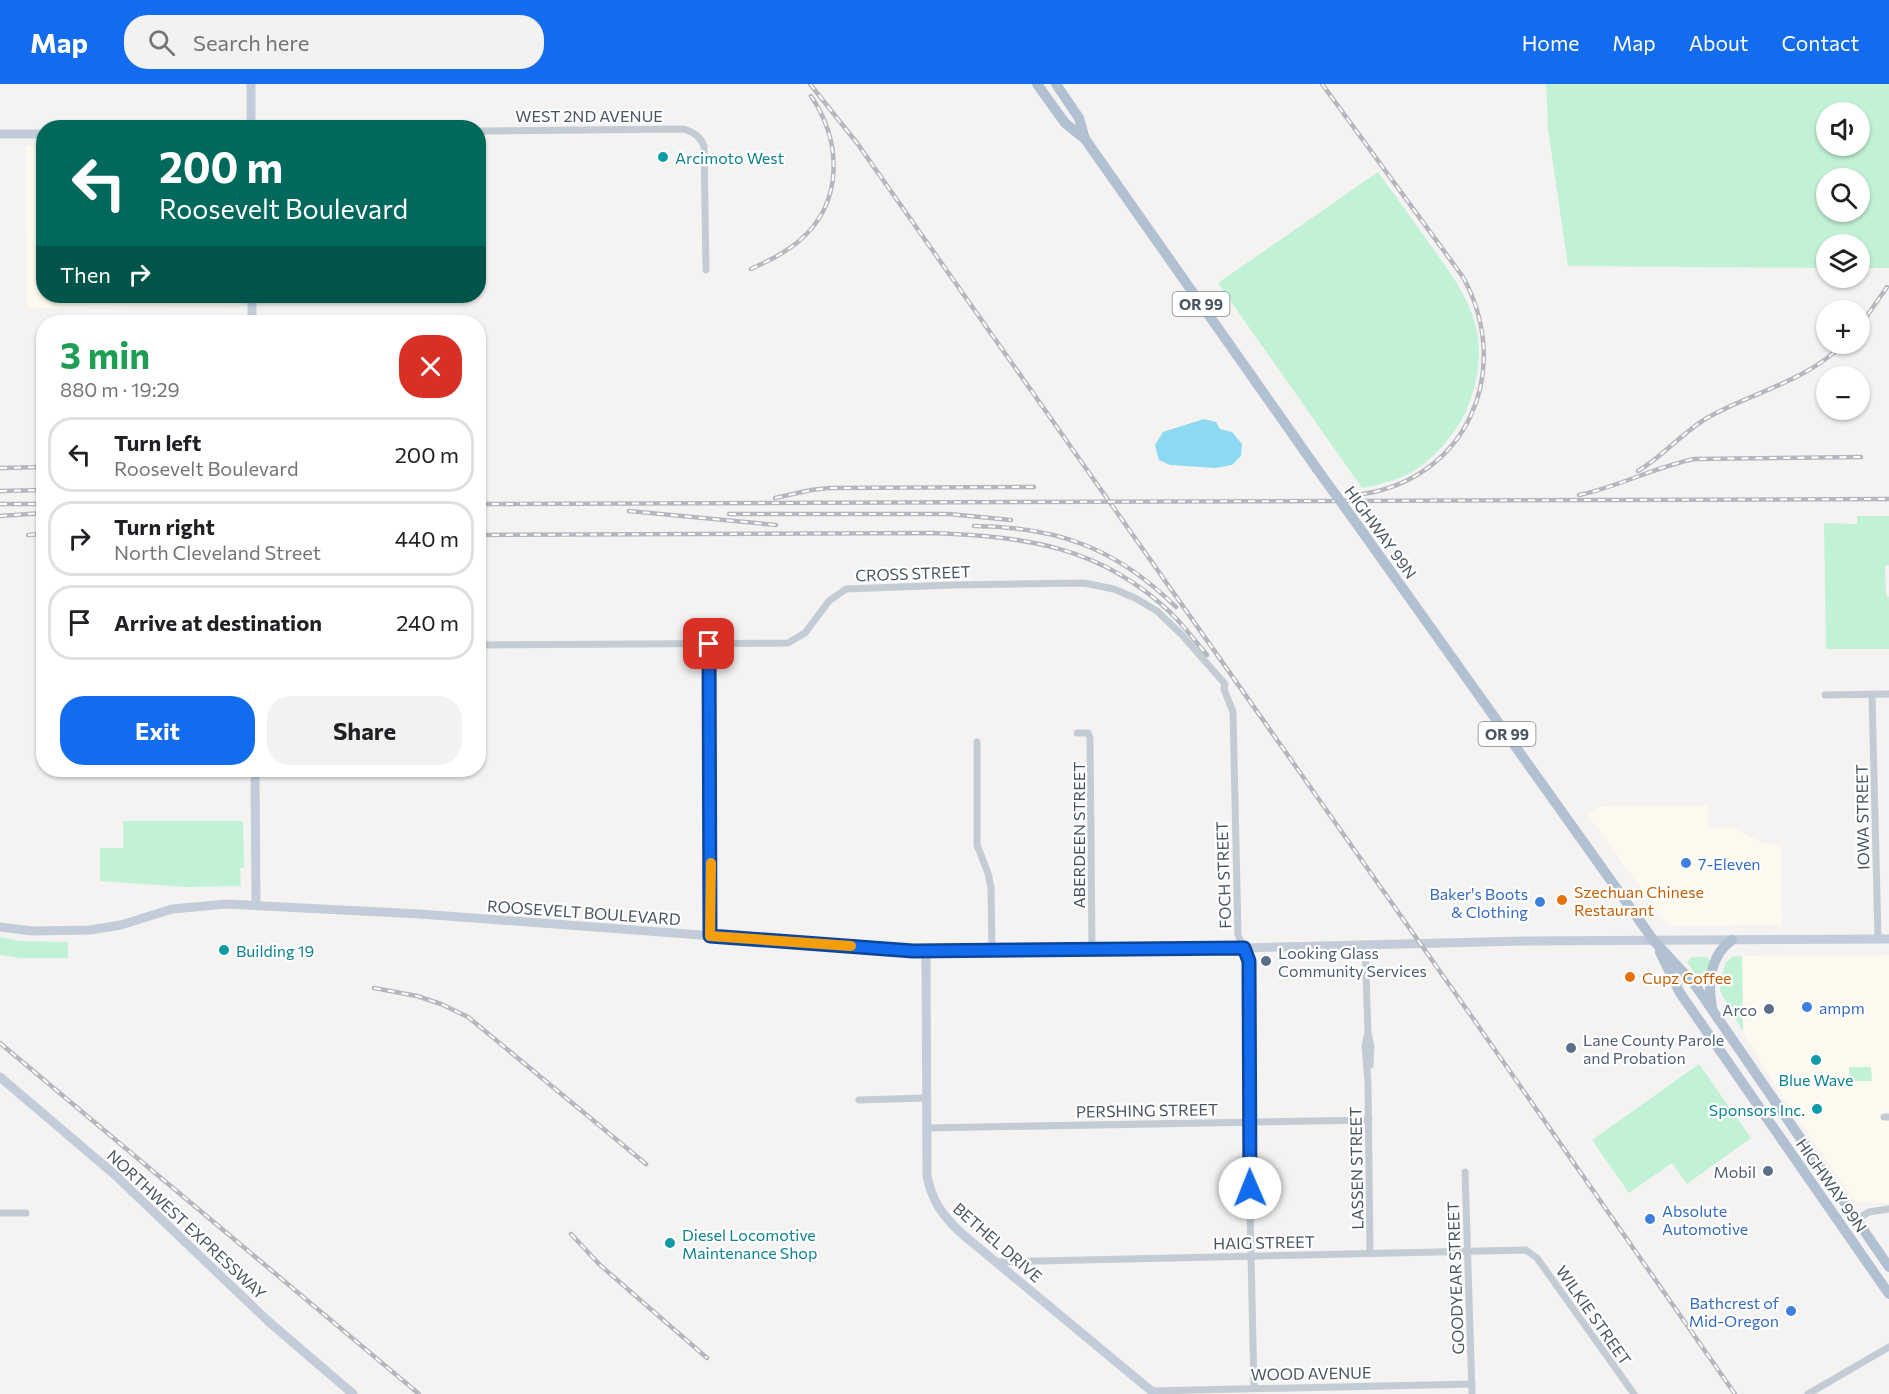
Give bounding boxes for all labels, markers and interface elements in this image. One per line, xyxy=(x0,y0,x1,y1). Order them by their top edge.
search box xyxy=(124,15,544,69)
text: Map xyxy=(30,25,88,59)
icon: search xyxy=(145,26,178,59)
text: Search here xyxy=(193,29,309,56)
text: Home xyxy=(1522,30,1579,55)
text: Map xyxy=(1612,30,1656,55)
text: About xyxy=(1689,30,1748,55)
text: Contact xyxy=(1781,30,1859,55)
map controls xyxy=(1816,102,1870,420)
button: sound xyxy=(1816,102,1870,156)
street label: WEST 2ND AVENUE xyxy=(515,106,663,125)
text: 200 m xyxy=(159,140,283,192)
icon: left xyxy=(60,144,138,222)
place label: Arcimoto West xyxy=(675,148,785,167)
marker: Arcimoto West xyxy=(656,150,670,164)
button: search xyxy=(1816,168,1870,222)
text: Roosevelt Boulevard xyxy=(159,192,408,225)
button: layers xyxy=(1816,234,1870,288)
icon: right xyxy=(123,258,156,291)
text: Then xyxy=(60,261,111,288)
road number: OR 99 xyxy=(1172,292,1230,316)
button: + xyxy=(1816,300,1870,354)
text: 3 min xyxy=(60,332,150,376)
button: close xyxy=(399,335,462,398)
button: − xyxy=(1816,366,1870,420)
text: 880 m · 19:29 xyxy=(60,377,180,401)
text: Turn left xyxy=(114,429,201,456)
icon: left xyxy=(63,438,96,471)
text: 200 m xyxy=(395,441,459,468)
text: Roosevelt Boulevard xyxy=(114,456,299,480)
street label: HIGHWAY 99N xyxy=(1341,482,1421,582)
text: Turn right xyxy=(114,513,215,540)
icon: right xyxy=(63,522,96,555)
text: 440 m xyxy=(395,525,459,552)
text: North Cleveland Street xyxy=(114,540,321,564)
street label: CROSS STREET xyxy=(855,561,971,585)
icon: arrive xyxy=(63,606,96,639)
text: Arrive at destination xyxy=(114,609,322,636)
text: 240 m xyxy=(396,609,459,636)
pin xyxy=(683,618,734,669)
icon: arrive xyxy=(692,627,725,660)
button: Exit xyxy=(60,696,255,765)
button: Share xyxy=(267,696,462,765)
road number: OR 99 xyxy=(1478,722,1536,746)
street label: ABERDEEN STREET xyxy=(1069,762,1088,908)
street label: IOWA STREET xyxy=(1852,764,1872,870)
street label: FOCH STREET xyxy=(1212,821,1234,929)
place label: 7-Eleven xyxy=(1698,854,1761,873)
marker: 7-Eleven xyxy=(1679,856,1693,870)
place label: Szechuan Chinese Restaurant xyxy=(1574,882,1704,919)
place label: Baker's Boots & Clothing xyxy=(1429,884,1528,921)
marker: Szechuan Chinese Restaurant xyxy=(1555,893,1569,907)
marker: Baker's Boots & Clothing xyxy=(1533,895,1547,909)
street label: ROOSEVELT BOULEVARD xyxy=(487,896,681,928)
place label: Building 19 xyxy=(236,941,314,960)
marker: Building 19 xyxy=(217,943,231,957)
place label: Looking Glass Community Services xyxy=(1278,943,1427,980)
marker: Looking Glass Community Services xyxy=(1259,954,1273,968)
place label: Cupz Coffee xyxy=(1642,968,1732,987)
marker: Cupz Coffee xyxy=(1623,970,1637,984)
place label: ampm xyxy=(1819,998,1865,1017)
place label: Arco xyxy=(1722,1000,1757,1019)
marker: ampm xyxy=(1800,1000,1814,1014)
marker: Arco xyxy=(1762,1002,1776,1016)
place label: Lane County Parole and Probation xyxy=(1583,1030,1724,1067)
marker: Lane County Parole and Probation xyxy=(1564,1041,1578,1055)
marker: Blue Wave xyxy=(1809,1053,1823,1067)
place label: Blue Wave xyxy=(1779,1070,1853,1089)
street label: PERSHING STREET xyxy=(1076,1099,1218,1121)
place label: Sponsors Inc. xyxy=(1709,1100,1805,1119)
marker: Sponsors Inc. xyxy=(1810,1102,1824,1116)
street label: LASSEN STREET xyxy=(1345,1106,1367,1230)
street label: HIGHWAY 99N xyxy=(1793,1135,1871,1235)
street label: NORTHWEST EXPRESSWAY xyxy=(104,1145,271,1303)
position arrow xyxy=(1218,1156,1282,1220)
place label: Mobil xyxy=(1714,1162,1756,1181)
marker: Mobil xyxy=(1761,1164,1775,1178)
street label: BETHEL DRIVE xyxy=(950,1198,1046,1286)
street label: GOODYEAR STREET xyxy=(1443,1201,1467,1355)
place label: Absolute Automotive xyxy=(1662,1201,1748,1238)
marker: Absolute Automotive xyxy=(1643,1212,1657,1226)
place label: Diesel Locomotive Maintenance Shop xyxy=(682,1225,817,1262)
street label: HAIG STREET xyxy=(1213,1232,1315,1252)
marker: Diesel Locomotive Maintenance Shop xyxy=(663,1236,677,1250)
street label: WILKIE STREET xyxy=(1553,1262,1635,1368)
place label: Bathcrest of Mid-Oregon xyxy=(1689,1293,1780,1330)
marker: Bathcrest of Mid-Oregon xyxy=(1784,1304,1798,1318)
street label: WOOD AVENUE xyxy=(1251,1362,1371,1384)

